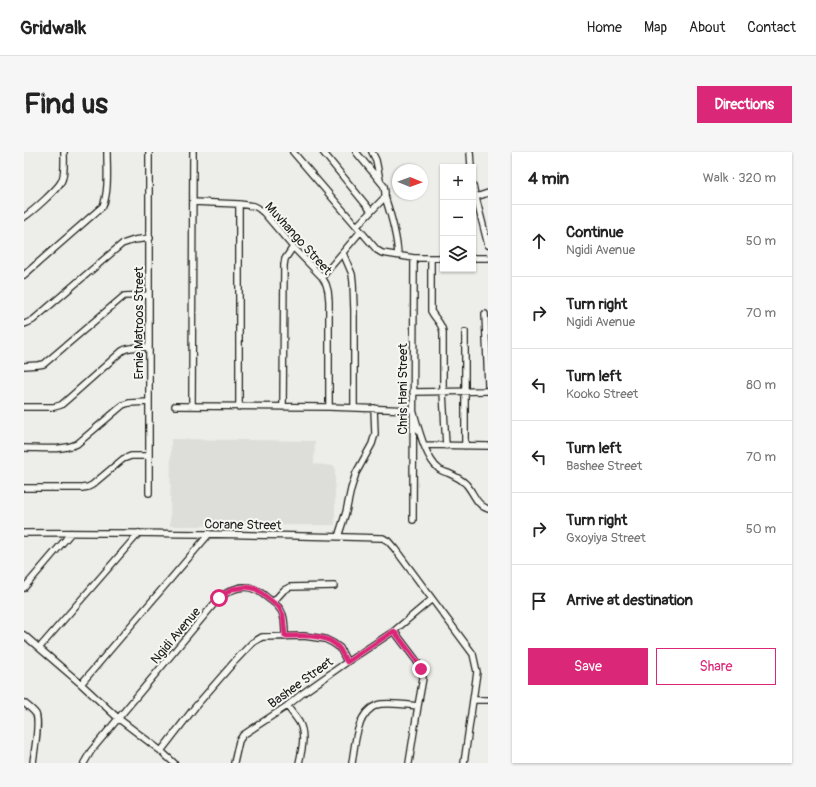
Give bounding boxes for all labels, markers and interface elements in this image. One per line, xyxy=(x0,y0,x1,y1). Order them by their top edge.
text: Gridwalk xyxy=(20,16,86,40)
text: Home xyxy=(587,19,622,36)
text: Map xyxy=(644,19,667,36)
text: About xyxy=(689,19,725,36)
text: Contact xyxy=(747,19,796,36)
button: Directions xyxy=(697,86,792,123)
text: Find us xyxy=(24,87,108,122)
north arrow xyxy=(392,164,428,200)
map controls xyxy=(440,164,476,272)
button: + xyxy=(440,164,476,200)
text: 4 min xyxy=(528,168,569,189)
text: Walk · 320 m xyxy=(703,170,776,186)
street label: Muvhango Street xyxy=(261,199,336,279)
button: − xyxy=(440,200,476,236)
text: Continue xyxy=(566,223,624,242)
icon: ahead xyxy=(528,230,550,252)
text: 50 m xyxy=(746,233,776,249)
button: layers xyxy=(440,236,476,272)
text: Ngidi Avenue xyxy=(566,242,635,258)
street label: Ernie Matroos Street xyxy=(131,266,147,379)
text: Turn right xyxy=(566,295,627,314)
icon: right xyxy=(528,302,550,324)
text: 70 m xyxy=(746,305,776,321)
text: Ngidi Avenue xyxy=(566,314,635,330)
street label: Chris Hani Street xyxy=(395,343,411,435)
text: Turn left xyxy=(566,367,622,386)
icon: left xyxy=(528,374,550,396)
text: 80 m xyxy=(746,377,776,393)
text: Kooko Street xyxy=(566,386,638,402)
text: Turn left xyxy=(566,439,622,458)
icon: left xyxy=(528,446,550,468)
text: 70 m xyxy=(746,449,776,465)
text: Bashee Street xyxy=(566,458,642,474)
text: Turn right xyxy=(566,511,627,530)
street label: Corane Street xyxy=(204,516,282,534)
icon: right xyxy=(528,518,550,540)
text: 50 m xyxy=(746,521,776,537)
text: Gxoyiya Street xyxy=(566,530,646,546)
route start xyxy=(210,589,228,607)
icon: arrive xyxy=(528,590,550,612)
text: Arrive at destination xyxy=(566,591,693,610)
street label: Ngidi Avenue xyxy=(147,604,204,667)
button: Save xyxy=(528,648,648,685)
button: Share xyxy=(656,648,776,685)
street label: Bashee Street xyxy=(265,653,337,712)
route end xyxy=(412,660,430,678)

